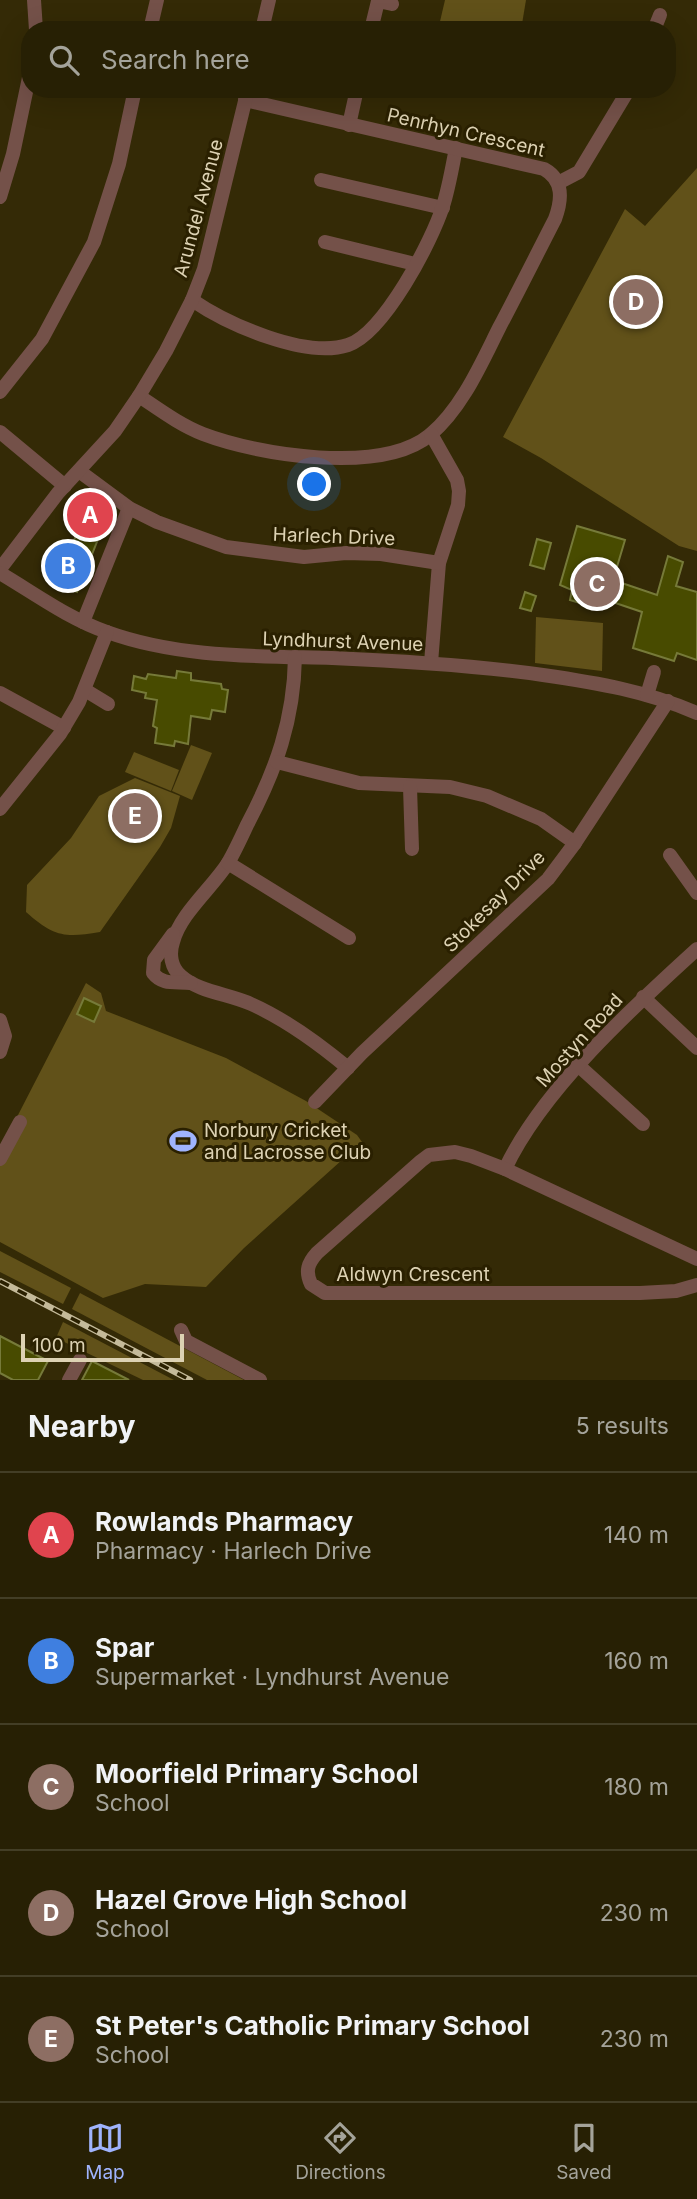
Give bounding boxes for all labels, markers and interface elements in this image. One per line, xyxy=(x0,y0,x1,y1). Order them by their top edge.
search box xyxy=(21,21,676,98)
icon: search xyxy=(45,41,83,79)
text: Search here xyxy=(101,44,250,75)
street label: Penrhyn Crescent xyxy=(385,103,547,162)
street label: Arundel Avenue xyxy=(169,137,228,280)
pin: D xyxy=(613,276,659,328)
your location xyxy=(297,467,331,501)
pin: A xyxy=(67,489,113,541)
street label: Harlech Drive xyxy=(272,523,396,550)
pin: B xyxy=(45,540,91,592)
pin: C xyxy=(574,558,620,610)
street label: Lyndhurst Avenue xyxy=(262,627,424,656)
pin: E xyxy=(112,790,158,842)
street label: Stokesay Drive xyxy=(439,846,550,957)
street label: Mostyn Road xyxy=(531,989,627,1092)
place label: Norbury Cricket and Lacrosse Club xyxy=(204,1119,371,1164)
sports icon: Norbury Cricket and Lacrosse Club xyxy=(168,1126,198,1156)
street label: Aldwyn Crescent xyxy=(336,1263,490,1286)
scale bar xyxy=(21,1331,184,1363)
text: 100 m xyxy=(32,1334,86,1357)
text: Nearby xyxy=(28,1408,136,1444)
text: 5 results xyxy=(576,1412,669,1440)
text: Rowlands Pharmacy xyxy=(95,1506,353,1537)
text: A xyxy=(42,1521,60,1549)
text: 140 m xyxy=(604,1521,669,1549)
text: Pharmacy · Harlech Drive xyxy=(95,1537,372,1565)
text: Spar xyxy=(95,1632,154,1663)
text: B xyxy=(43,1647,59,1675)
text: 160 m xyxy=(604,1647,669,1675)
text: Supermarket · Lyndhurst Avenue xyxy=(95,1663,449,1691)
text: Moorfield Primary School xyxy=(95,1758,419,1789)
text: C xyxy=(42,1773,60,1801)
text: 180 m xyxy=(604,1773,669,1801)
text: School xyxy=(95,1789,170,1817)
text: Hazel Grove High School xyxy=(95,1884,407,1915)
text: D xyxy=(43,1899,59,1927)
text: 230 m xyxy=(600,1899,669,1927)
text: School xyxy=(95,1915,170,1943)
text: St Peter's Catholic Primary School xyxy=(95,2010,530,2041)
text: E xyxy=(44,2025,58,2053)
text: 230 m xyxy=(600,2025,669,2053)
text: School xyxy=(95,2041,170,2069)
tab: Map xyxy=(85,2119,125,2184)
tab: Directions xyxy=(295,2119,386,2184)
tab: Saved xyxy=(556,2119,612,2184)

